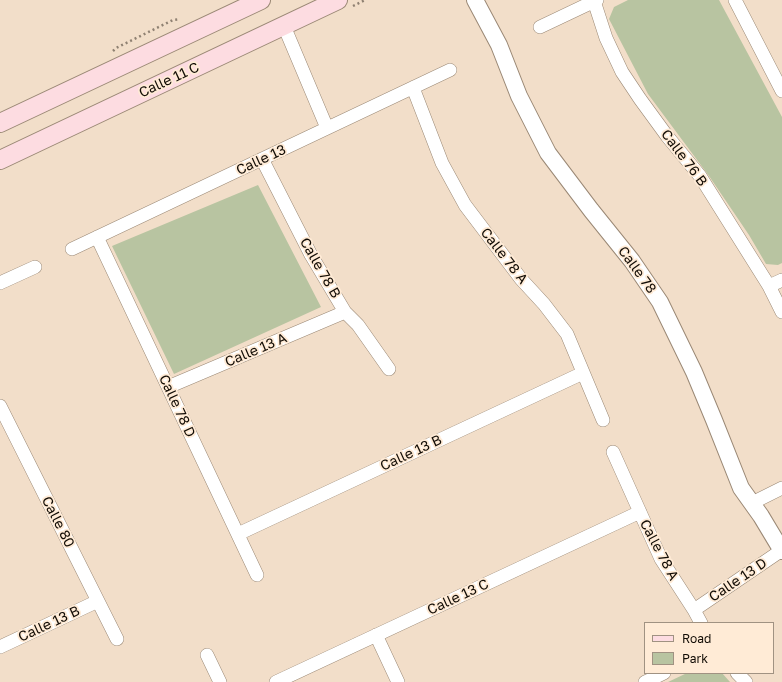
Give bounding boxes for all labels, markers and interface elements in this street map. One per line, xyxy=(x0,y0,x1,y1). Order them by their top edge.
street label: Calle 11 C xyxy=(136,59,202,101)
street label: Calle 76 B xyxy=(657,126,711,190)
street label: Calle 13 xyxy=(234,141,288,179)
street label: Calle 78 A xyxy=(477,225,531,287)
street label: Calle 78 B xyxy=(296,235,344,301)
street label: Calle 78 xyxy=(614,243,660,297)
street label: Calle 13 A xyxy=(222,329,290,371)
street label: Calle 78 D xyxy=(155,372,199,440)
street label: Calle 13 B xyxy=(378,431,444,475)
street label: Calle 80 xyxy=(38,494,78,550)
street label: Calle 78 A xyxy=(636,517,682,583)
street label: Calle 13 D xyxy=(706,555,770,605)
street label: Calle 13 C xyxy=(425,575,491,619)
street label: Calle 13 B xyxy=(16,602,82,646)
legend xyxy=(644,622,774,674)
text: Road xyxy=(682,631,711,646)
text: Park xyxy=(682,651,708,666)

